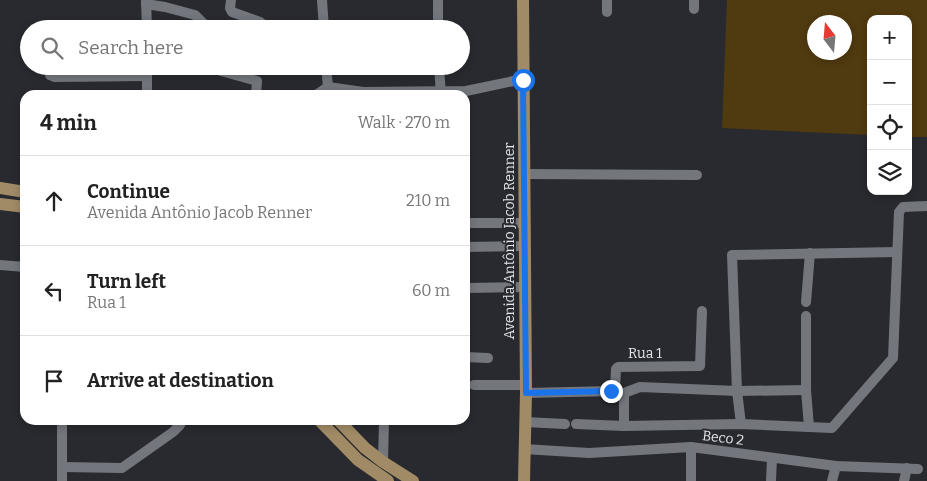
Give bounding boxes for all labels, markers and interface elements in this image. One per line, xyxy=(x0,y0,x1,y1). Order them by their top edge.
north arrow xyxy=(807,15,852,60)
map controls xyxy=(867,15,912,195)
button: + xyxy=(867,15,912,60)
search box xyxy=(20,20,470,75)
icon: search xyxy=(38,34,66,62)
text: Search here xyxy=(78,36,183,59)
button: − xyxy=(867,60,912,105)
route start xyxy=(512,69,535,92)
button: locate xyxy=(867,105,912,150)
text: 4 min xyxy=(40,110,97,136)
text: Walk · 270 m xyxy=(358,113,450,132)
street label: Avenida Antônio Jacob Renner xyxy=(501,143,518,339)
button: layers xyxy=(867,150,912,195)
text: Continue xyxy=(87,180,170,203)
icon: ahead xyxy=(40,187,68,215)
text: 210 m xyxy=(406,191,450,210)
text: Avenida Antônio Jacob Renner xyxy=(87,203,312,222)
text: Turn left xyxy=(87,270,166,293)
icon: left xyxy=(40,277,68,305)
text: 60 m xyxy=(412,281,450,300)
text: Rua 1 xyxy=(87,293,126,312)
street label: Rua 1 xyxy=(628,345,662,362)
icon: arrive xyxy=(40,367,68,395)
text: Arrive at destination xyxy=(87,369,274,392)
route end xyxy=(600,380,623,403)
street label: Beco 2 xyxy=(701,427,745,449)

